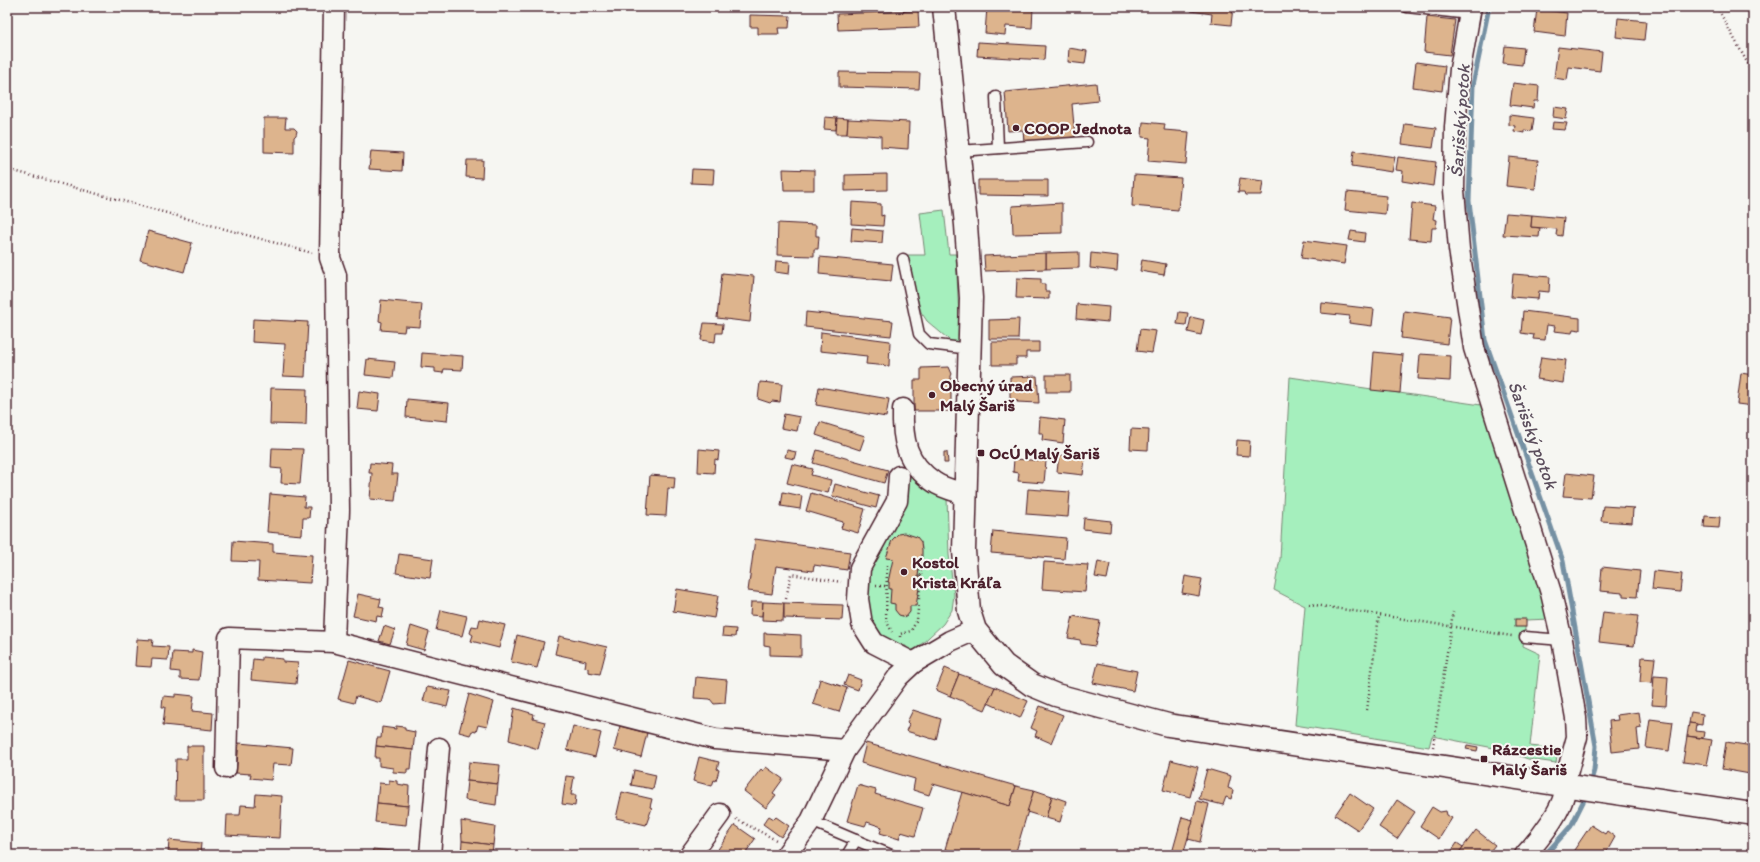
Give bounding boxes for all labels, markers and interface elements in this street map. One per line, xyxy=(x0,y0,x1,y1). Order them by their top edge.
water label: Šarišský potok xyxy=(1445,62,1475,178)
place label: COOP Jednota xyxy=(1024,118,1132,138)
marker: COOP Jednota xyxy=(1011,123,1021,133)
place label: Obecný úrad Malý Šariš xyxy=(940,375,1033,416)
water label: Šarišský potok xyxy=(1503,378,1563,493)
marker: Obecný úrad Malý Šariš xyxy=(927,390,937,400)
place label: OcÚ Malý Šariš xyxy=(989,443,1100,464)
marker: OcÚ Malý Šariš xyxy=(976,448,986,458)
place label: Kostol Krista Kráľa xyxy=(912,552,1001,592)
marker: Kostol Krista Kráľa xyxy=(899,567,909,577)
place label: Rázcestie Malý Šariš xyxy=(1492,739,1568,780)
marker: Rázcestie Malý Šariš xyxy=(1479,754,1489,764)

